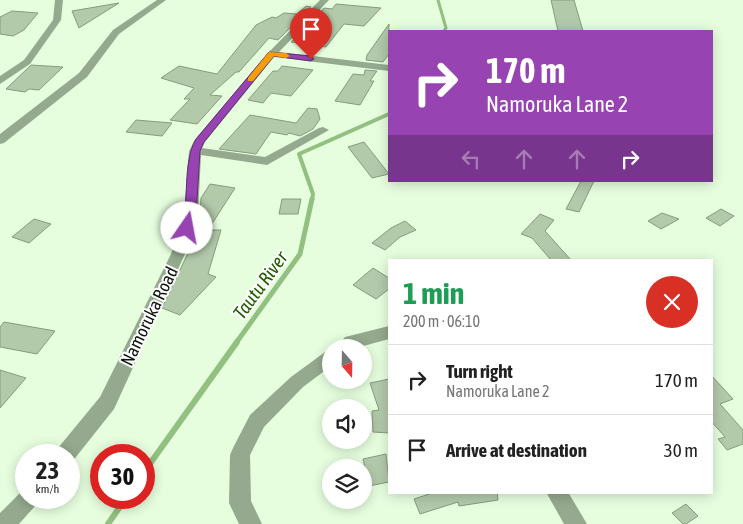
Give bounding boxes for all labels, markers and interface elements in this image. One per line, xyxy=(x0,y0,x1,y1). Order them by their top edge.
pin xyxy=(290,8,332,59)
icon: arrive xyxy=(297,15,325,43)
icon: right xyxy=(403,50,468,115)
text: 170 m xyxy=(486,50,565,90)
text: Namoruka Lane 2 xyxy=(486,91,628,117)
icon: left xyxy=(457,145,485,173)
icon: ahead xyxy=(510,145,538,173)
icon: ahead xyxy=(563,145,591,173)
icon: right xyxy=(616,145,644,173)
position arrow xyxy=(160,201,212,253)
water label: Tautu River xyxy=(228,246,293,323)
street label: Namoruka Road xyxy=(116,263,182,369)
text: 1 min xyxy=(403,276,464,310)
button: close xyxy=(646,276,698,328)
text: 200 m · 06:10 xyxy=(403,312,480,330)
north arrow xyxy=(322,339,372,389)
map controls xyxy=(322,339,372,509)
text: Turn right xyxy=(446,360,513,382)
icon: right xyxy=(403,366,431,394)
text: 170 m xyxy=(655,369,698,391)
text: Namoruka Lane 2 xyxy=(446,382,549,400)
button: sound xyxy=(322,399,372,449)
icon: arrive xyxy=(403,436,431,464)
text: Arrive at destination xyxy=(446,439,587,461)
text: 30 m xyxy=(664,439,698,461)
speed limit sign: 30 xyxy=(90,444,155,509)
text: 23 xyxy=(36,456,59,484)
button: layers xyxy=(322,459,372,509)
text: km/h xyxy=(36,482,59,496)

